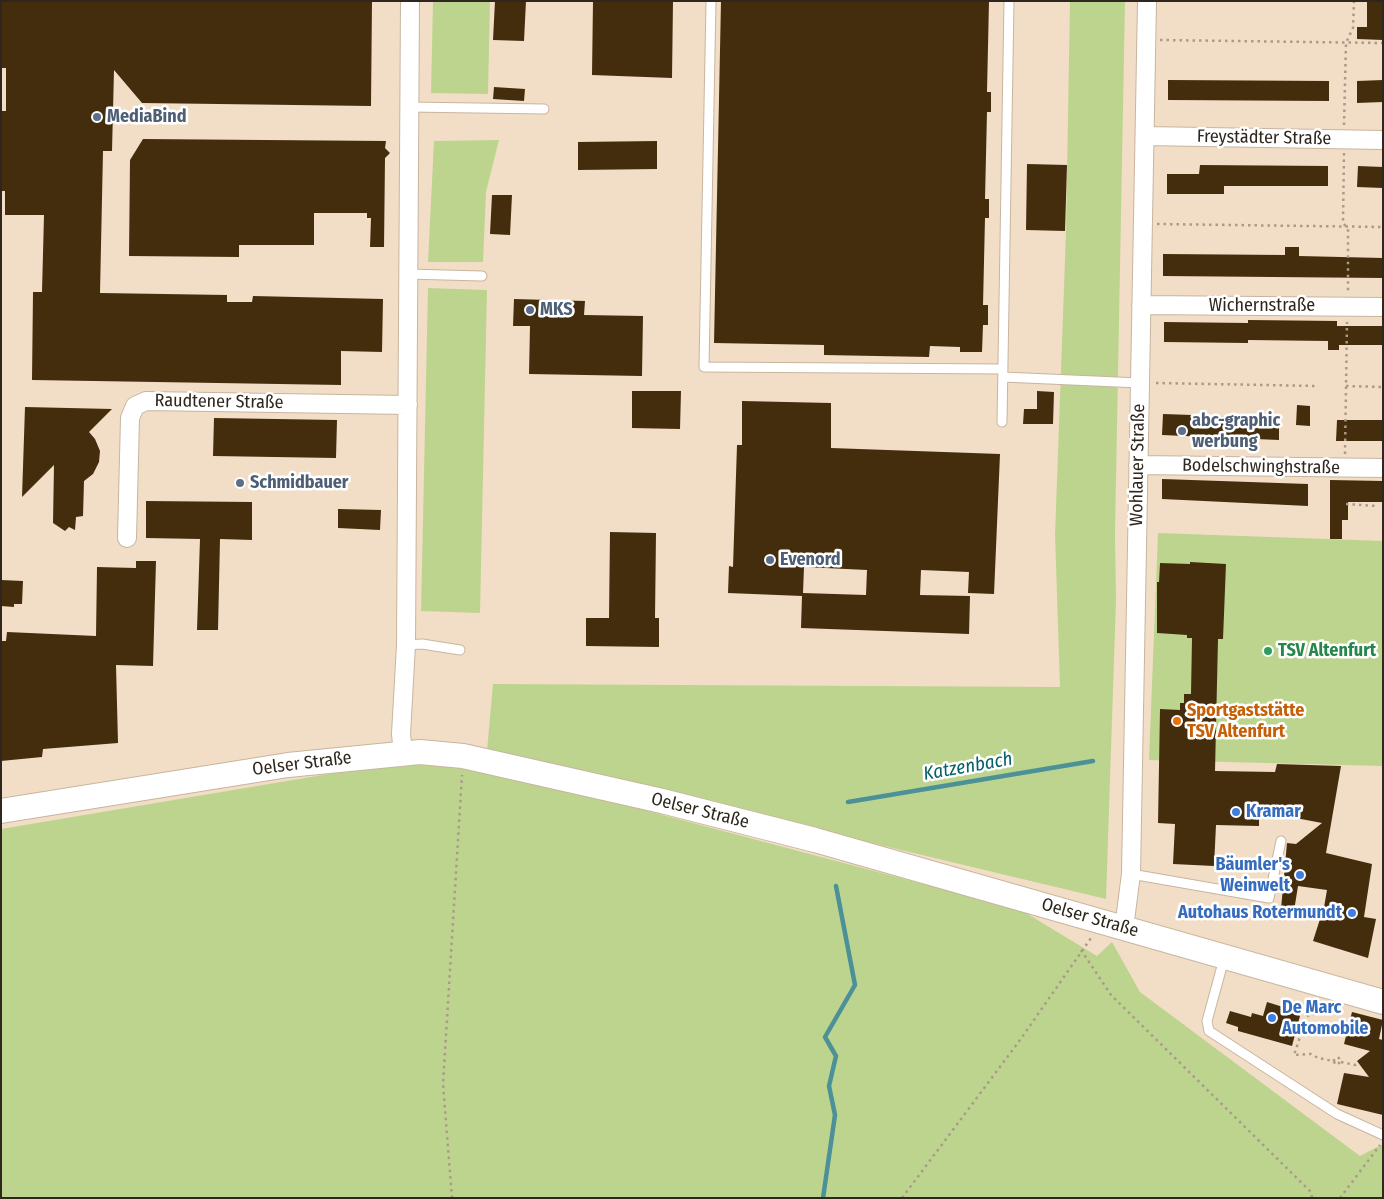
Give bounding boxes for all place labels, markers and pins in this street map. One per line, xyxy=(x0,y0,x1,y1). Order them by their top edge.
place label: MediaBind xyxy=(107,106,186,128)
marker: MediaBind xyxy=(91,111,103,123)
place label: MKS xyxy=(540,299,573,321)
marker: MKS xyxy=(524,304,536,316)
place label: abc-graphic werbung xyxy=(1192,410,1280,452)
marker: abc-graphic werbung xyxy=(1176,425,1188,437)
place label: Schmidbauer xyxy=(250,472,348,494)
marker: Schmidbauer xyxy=(234,477,246,489)
place label: Evenord xyxy=(780,549,841,571)
marker: Evenord xyxy=(764,554,776,566)
place label: TSV Altenfurt xyxy=(1278,640,1376,662)
marker: TSV Altenfurt xyxy=(1262,645,1274,657)
place label: Sportgaststätte TSV Altenfurt xyxy=(1187,700,1304,742)
marker: Sportgaststätte TSV Altenfurt xyxy=(1171,715,1183,727)
place label: Kramar xyxy=(1246,801,1301,823)
marker: Kramar xyxy=(1230,806,1242,818)
place label: Bäumler's Weinwelt xyxy=(1215,854,1290,896)
marker: Bäumler's Weinwelt xyxy=(1294,869,1306,881)
place label: Autohaus Rotermundt xyxy=(1178,902,1342,924)
marker: Autohaus Rotermundt xyxy=(1346,907,1358,919)
place label: De Marc Automobile xyxy=(1282,997,1368,1040)
marker: De Marc Automobile xyxy=(1266,1012,1278,1024)

